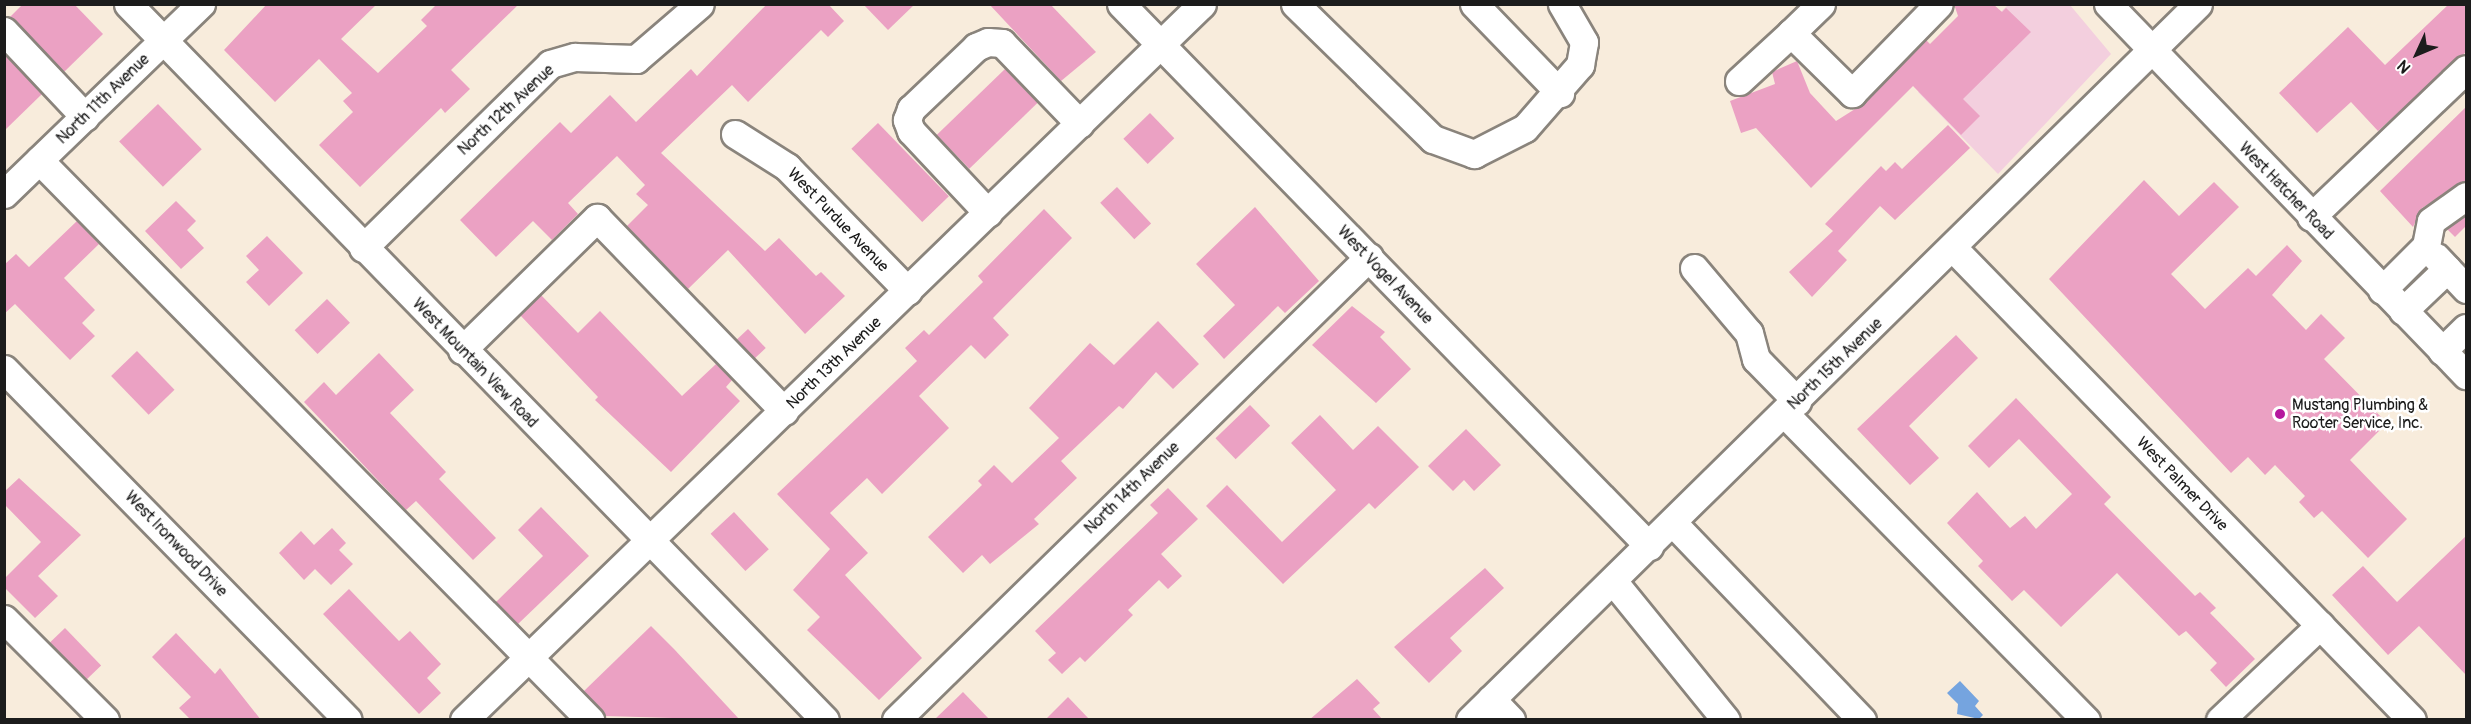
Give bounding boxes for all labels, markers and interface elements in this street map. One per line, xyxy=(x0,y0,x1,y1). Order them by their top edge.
north arrow xyxy=(2387,24,2447,84)
street label: North 11th Avenue xyxy=(53,50,153,148)
text: N xyxy=(2393,56,2415,77)
street label: North 12th Avenue xyxy=(454,61,558,159)
street label: West Hatcher Road xyxy=(2235,138,2337,244)
street label: West Purdue Avenue xyxy=(783,164,893,276)
street label: West Vogel Avenue xyxy=(1333,222,1437,328)
street label: West Mountain View Road xyxy=(408,294,542,432)
street label: North 13th Avenue xyxy=(783,313,885,413)
street label: North 15th Avenue xyxy=(1784,314,1886,414)
place label: Mustang Plumbing & Rooter Service, Inc. xyxy=(2292,395,2428,433)
marker: Mustang Plumbing & Rooter Service, Inc. xyxy=(2273,407,2287,421)
street label: West Palmer Drive xyxy=(2132,433,2232,535)
street label: North 14th Avenue xyxy=(1080,438,1184,538)
street label: West Ironwood Drive xyxy=(121,487,231,601)

